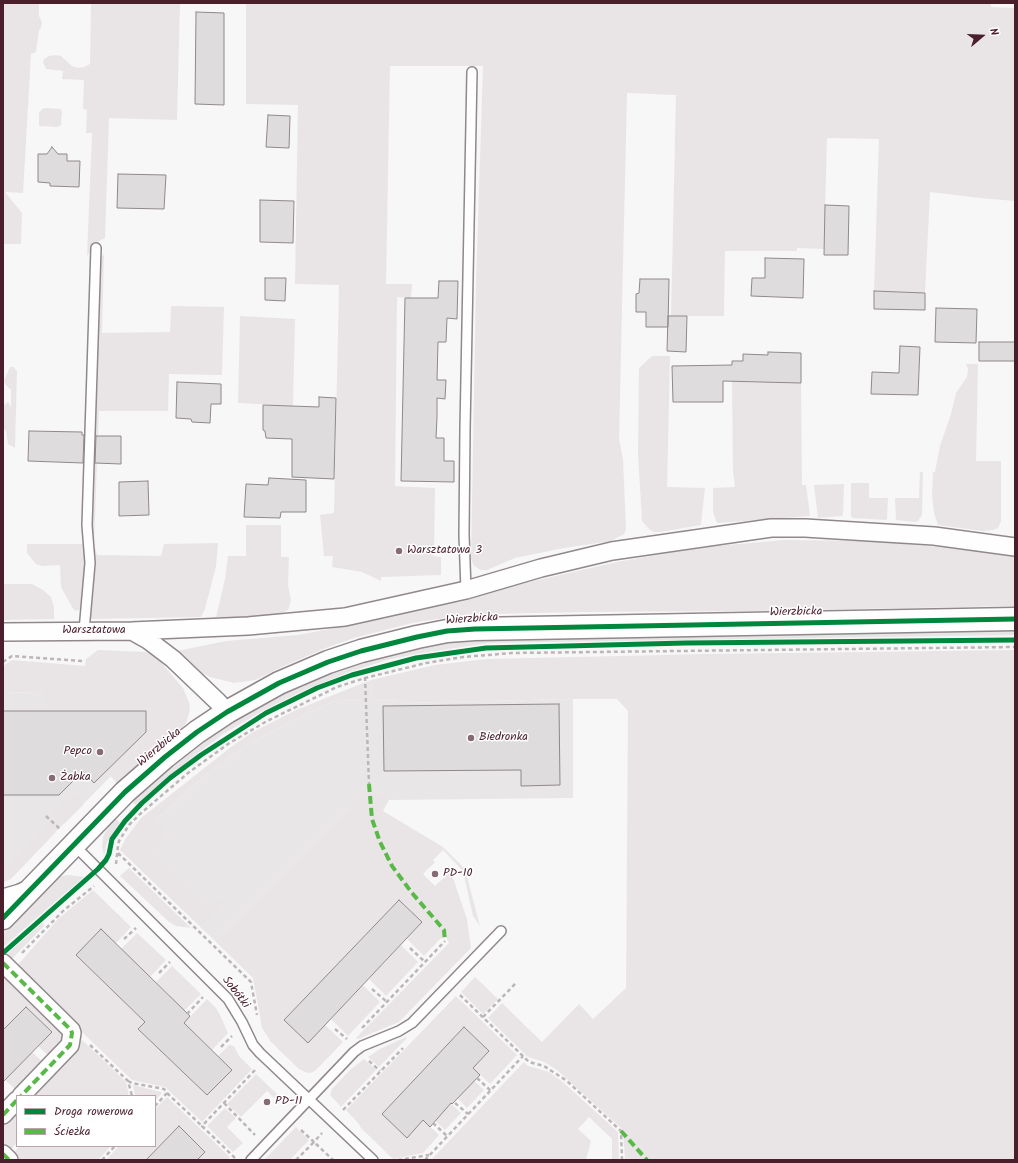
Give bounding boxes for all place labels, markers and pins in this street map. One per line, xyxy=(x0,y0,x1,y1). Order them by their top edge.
place label: Warsztatowa 3 xyxy=(407,544,482,558)
marker: Warsztatowa 3 xyxy=(394,546,404,556)
place label: Biedronka xyxy=(479,731,528,745)
marker: Biedronka xyxy=(466,733,476,743)
place label: Pepco xyxy=(64,745,92,759)
marker: Pepco xyxy=(95,747,105,757)
place label: Żabka xyxy=(60,771,91,785)
marker: Żabka xyxy=(47,773,57,783)
place label: PD-10 xyxy=(443,867,473,881)
marker: PD-10 xyxy=(430,869,440,879)
place label: PD-11 xyxy=(275,1095,302,1109)
marker: PD-11 xyxy=(262,1097,272,1107)

